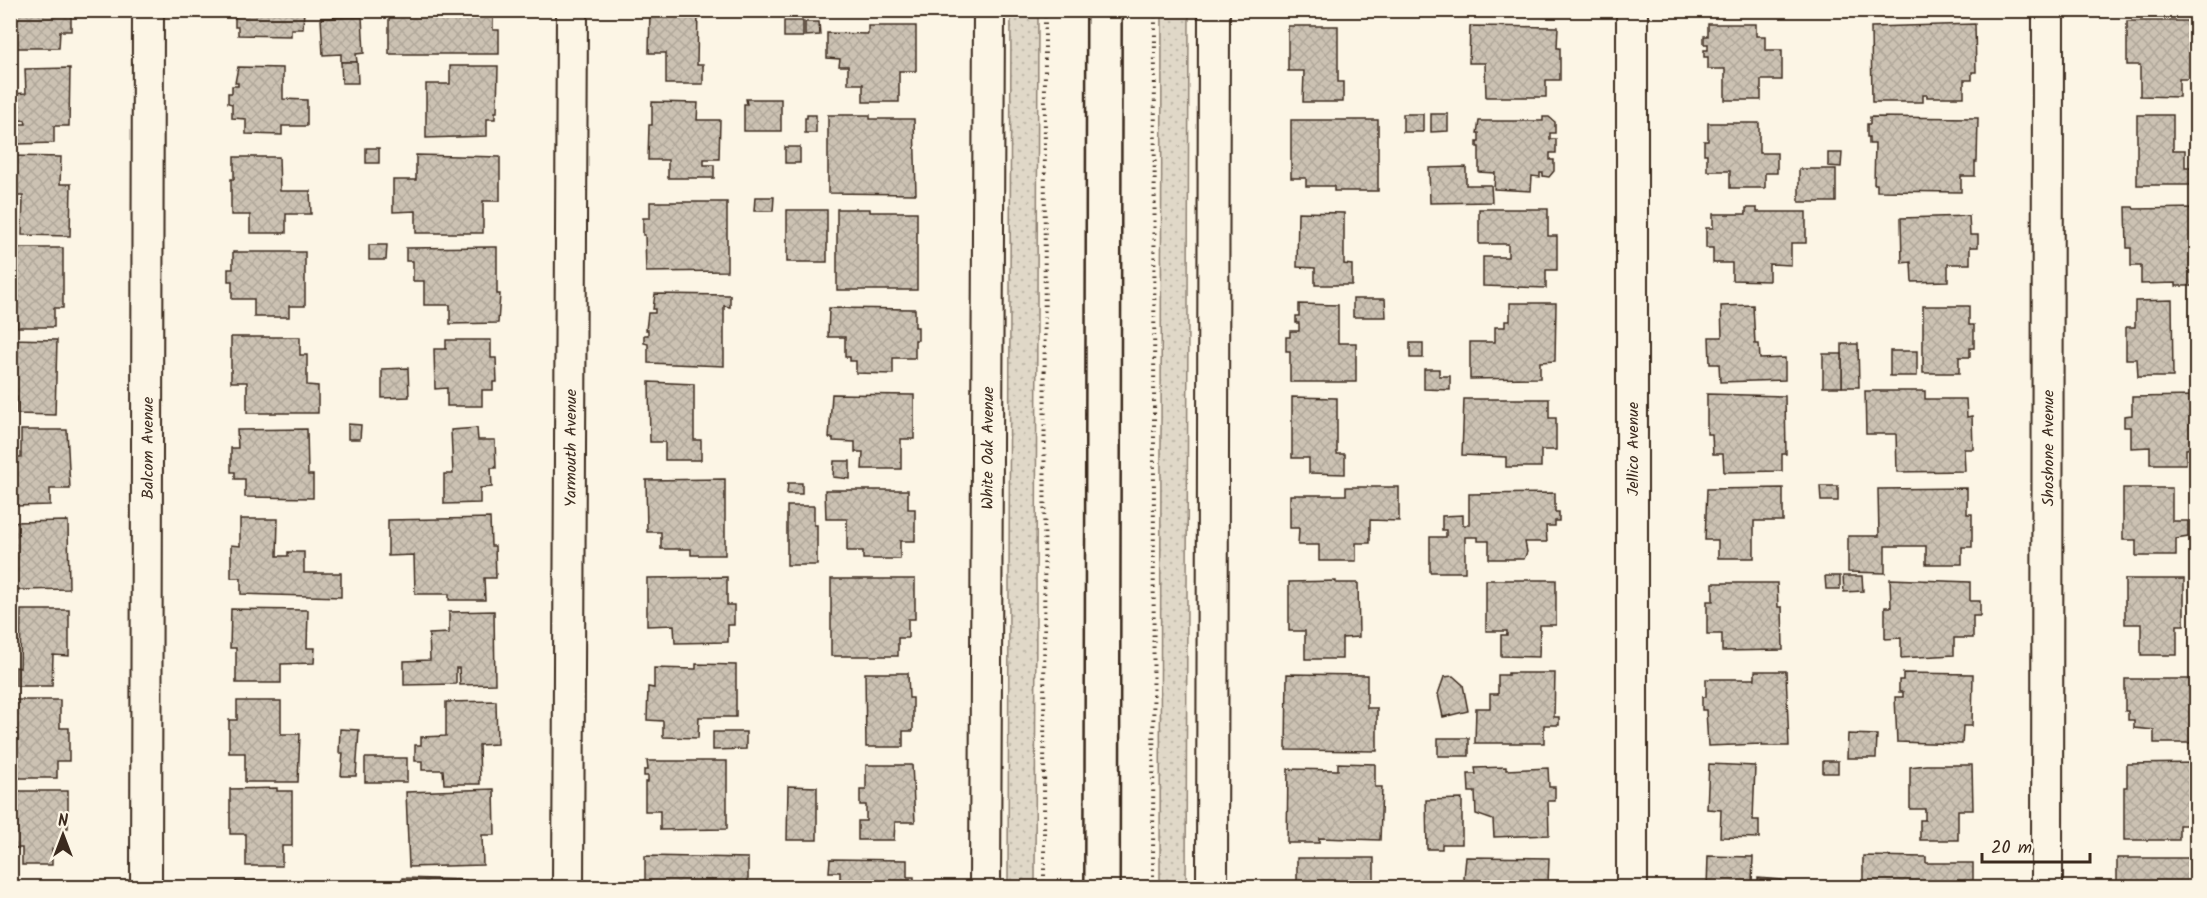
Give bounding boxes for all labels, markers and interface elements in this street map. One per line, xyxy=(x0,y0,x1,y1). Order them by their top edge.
street label: White Oak Avenue xyxy=(976,386,1001,510)
street label: Yarmouth Avenue xyxy=(559,389,584,507)
street label: Shoshone Avenue xyxy=(2036,390,2062,506)
street label: Balcom Avenue xyxy=(136,397,161,499)
street label: Jellico Avenue xyxy=(1621,402,1646,496)
north arrow xyxy=(33,805,93,865)
text: N xyxy=(58,809,68,834)
scale bar xyxy=(1982,826,2090,864)
text: 20 m xyxy=(1991,834,2032,863)

